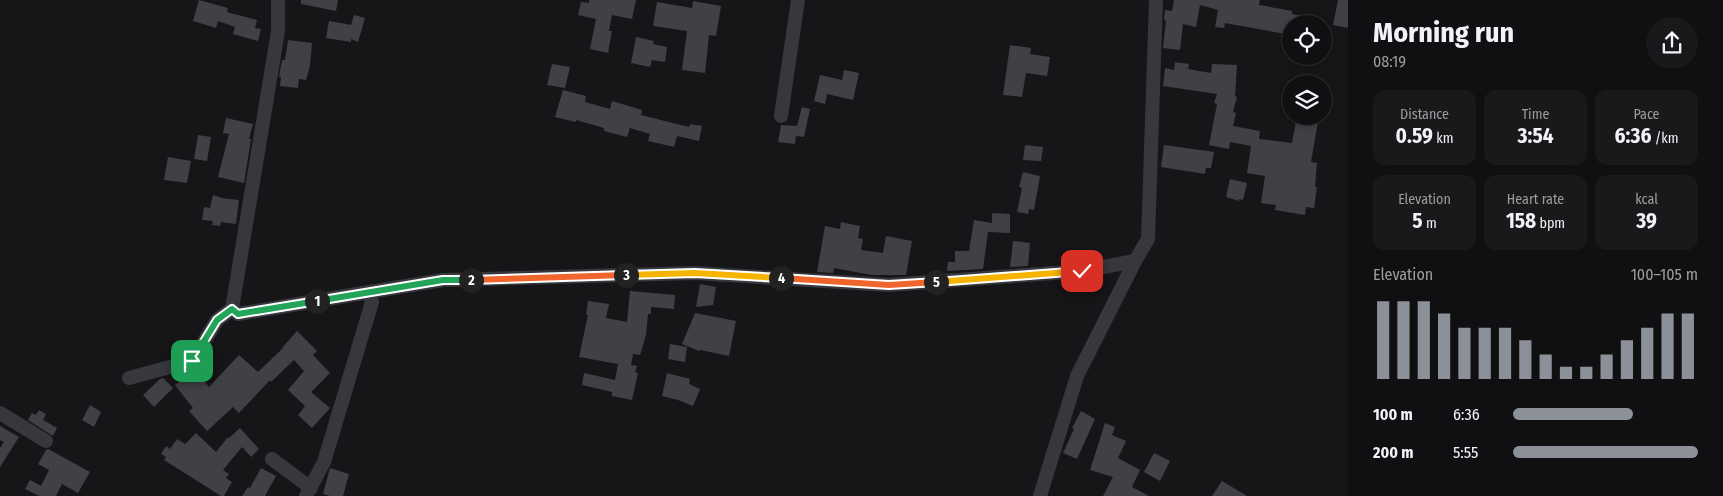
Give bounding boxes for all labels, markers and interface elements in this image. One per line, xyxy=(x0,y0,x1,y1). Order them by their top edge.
map controls xyxy=(1282,15,1332,125)
button: locate xyxy=(1282,15,1332,65)
text: Morning run xyxy=(1373,16,1514,49)
button: share xyxy=(1646,17,1698,69)
text: 08:19 xyxy=(1373,52,1406,71)
button: layers xyxy=(1282,75,1332,125)
text: Distance xyxy=(1400,106,1449,123)
text: Time xyxy=(1522,106,1549,123)
text: Pace xyxy=(1633,106,1660,123)
text: 0.59 xyxy=(1396,123,1433,149)
text: 3:54 xyxy=(1517,123,1554,149)
text: 6:36 xyxy=(1614,123,1651,149)
text: km xyxy=(1433,130,1453,147)
text: /km xyxy=(1651,130,1679,147)
text: Elevation xyxy=(1398,191,1451,208)
text: Heart rate xyxy=(1507,191,1564,208)
text: kcal xyxy=(1635,191,1658,208)
text: 5 xyxy=(1412,208,1423,234)
text: 158 xyxy=(1506,208,1536,234)
text: 39 xyxy=(1636,208,1657,234)
text: m xyxy=(1423,215,1437,232)
text: bpm xyxy=(1536,215,1565,232)
pin xyxy=(1061,250,1103,292)
icon: check xyxy=(1068,257,1096,285)
pin: 3 xyxy=(614,262,638,288)
text: Elevation xyxy=(1373,265,1433,284)
text: 100–105 m xyxy=(1631,265,1698,284)
pin: 4 xyxy=(768,266,794,290)
text: 3 xyxy=(623,267,630,284)
pin: 2 xyxy=(458,268,484,292)
text: 4 xyxy=(778,270,785,287)
pin: 5 xyxy=(924,270,948,294)
text: 2 xyxy=(468,272,475,289)
text: 5 xyxy=(933,274,940,291)
pin: 1 xyxy=(304,288,330,314)
text: 1 xyxy=(315,293,320,310)
pin xyxy=(171,340,213,382)
icon: arrive xyxy=(178,347,206,375)
text: 100 m xyxy=(1373,405,1413,424)
text: 6:36 xyxy=(1453,405,1480,424)
text: 200 m xyxy=(1373,443,1413,462)
text: 5:55 xyxy=(1453,443,1478,462)

